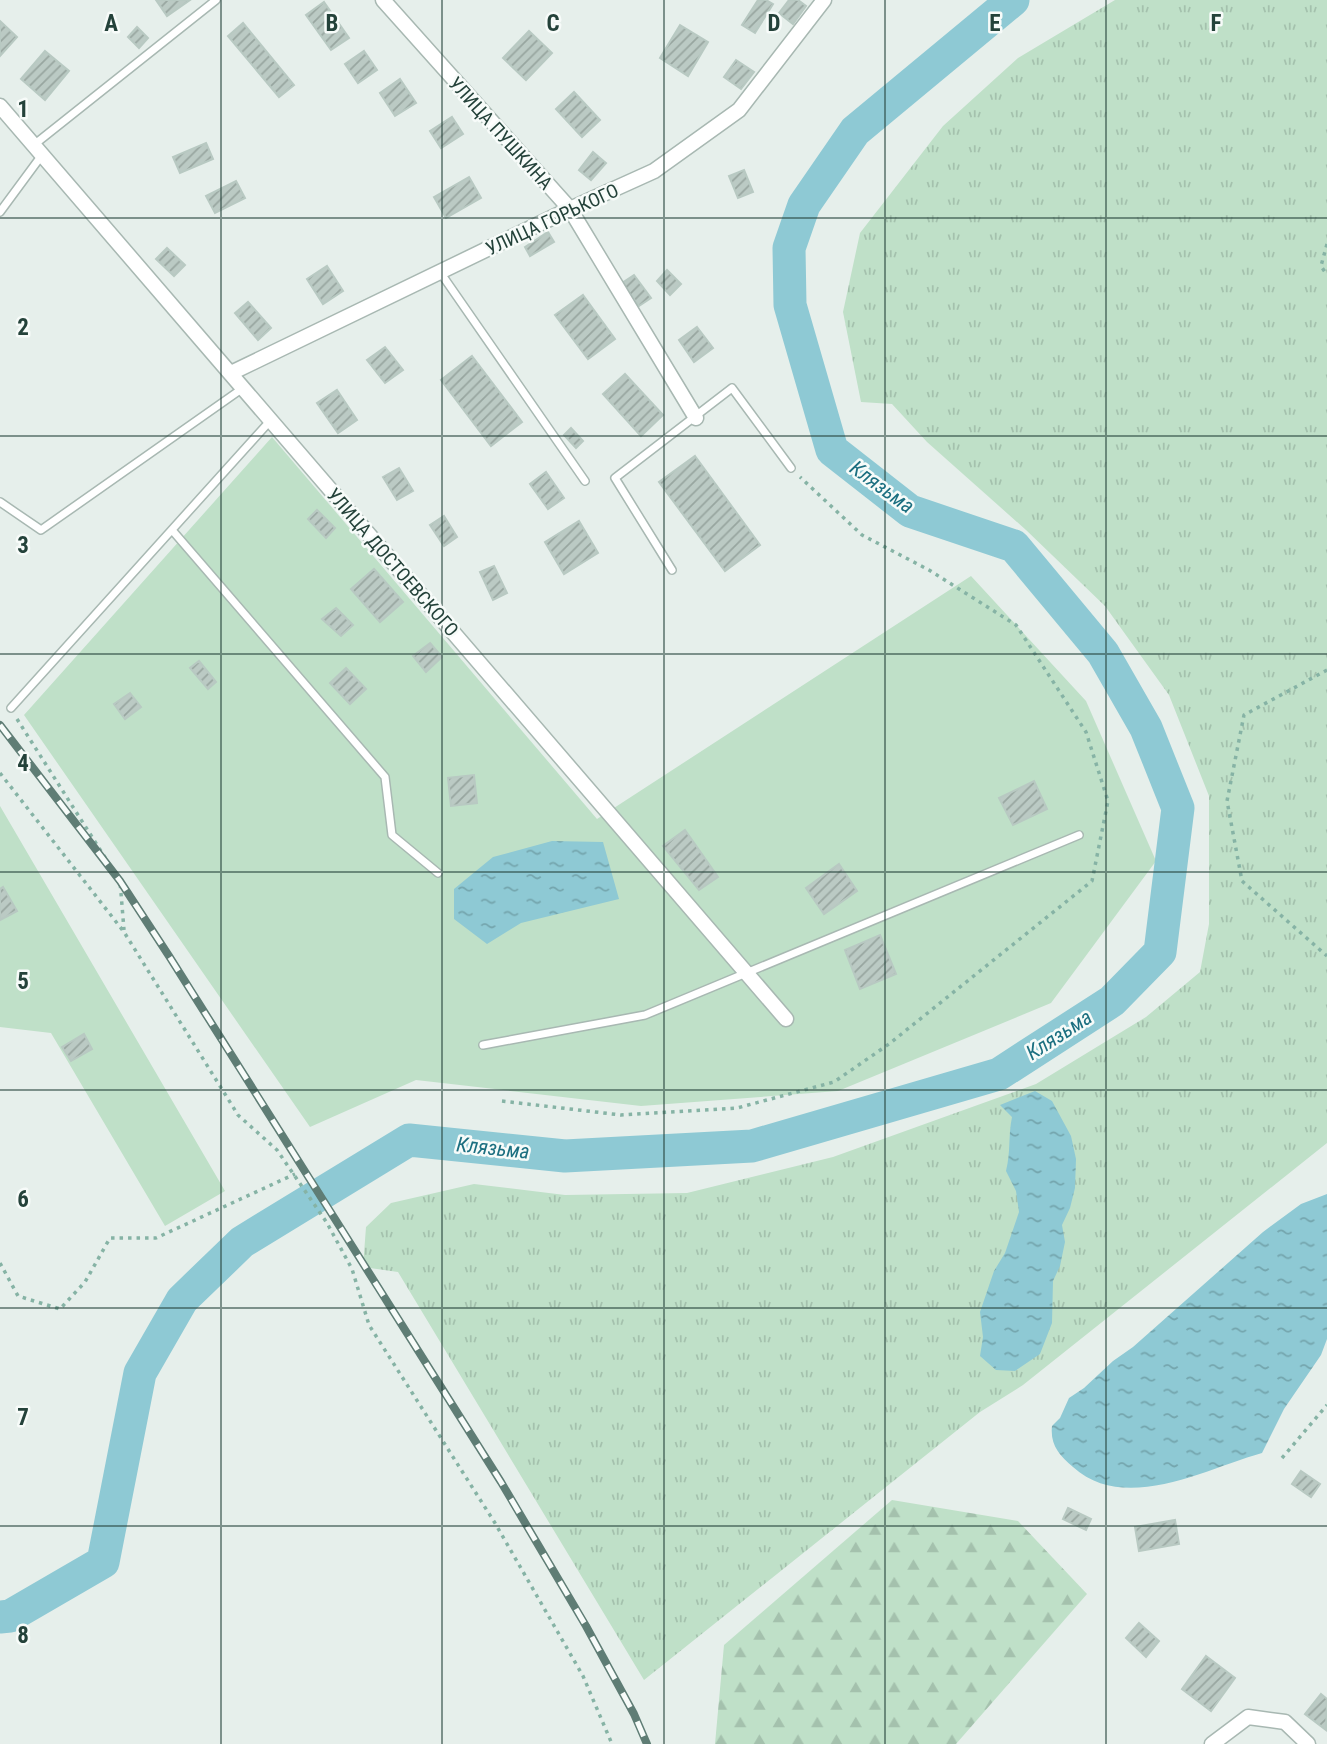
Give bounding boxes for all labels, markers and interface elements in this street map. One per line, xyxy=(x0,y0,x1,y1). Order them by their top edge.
text: A xyxy=(104,10,118,37)
text: B xyxy=(326,10,338,37)
text: C xyxy=(546,10,560,37)
text: D xyxy=(768,10,781,37)
text: E xyxy=(989,10,1001,37)
text: F xyxy=(1211,10,1222,37)
street label: УЛИЦА ПУШКИНА xyxy=(444,72,557,195)
text: 1 xyxy=(17,96,29,123)
street label: УЛИЦА ГОРЬКОГО xyxy=(482,179,622,260)
text: 2 xyxy=(17,314,29,341)
water label: Клязьма xyxy=(845,456,919,518)
street label: УЛИЦА ДОСТОЕВСКОГО xyxy=(322,484,463,641)
text: 3 xyxy=(17,532,29,559)
text: 4 xyxy=(17,750,29,777)
text: 5 xyxy=(17,968,29,995)
water label: Клязьма xyxy=(1022,1005,1096,1065)
water label: Клязьма xyxy=(455,1132,531,1164)
text: 6 xyxy=(17,1186,29,1213)
text: 7 xyxy=(17,1404,29,1431)
text: 8 xyxy=(17,1622,29,1649)

